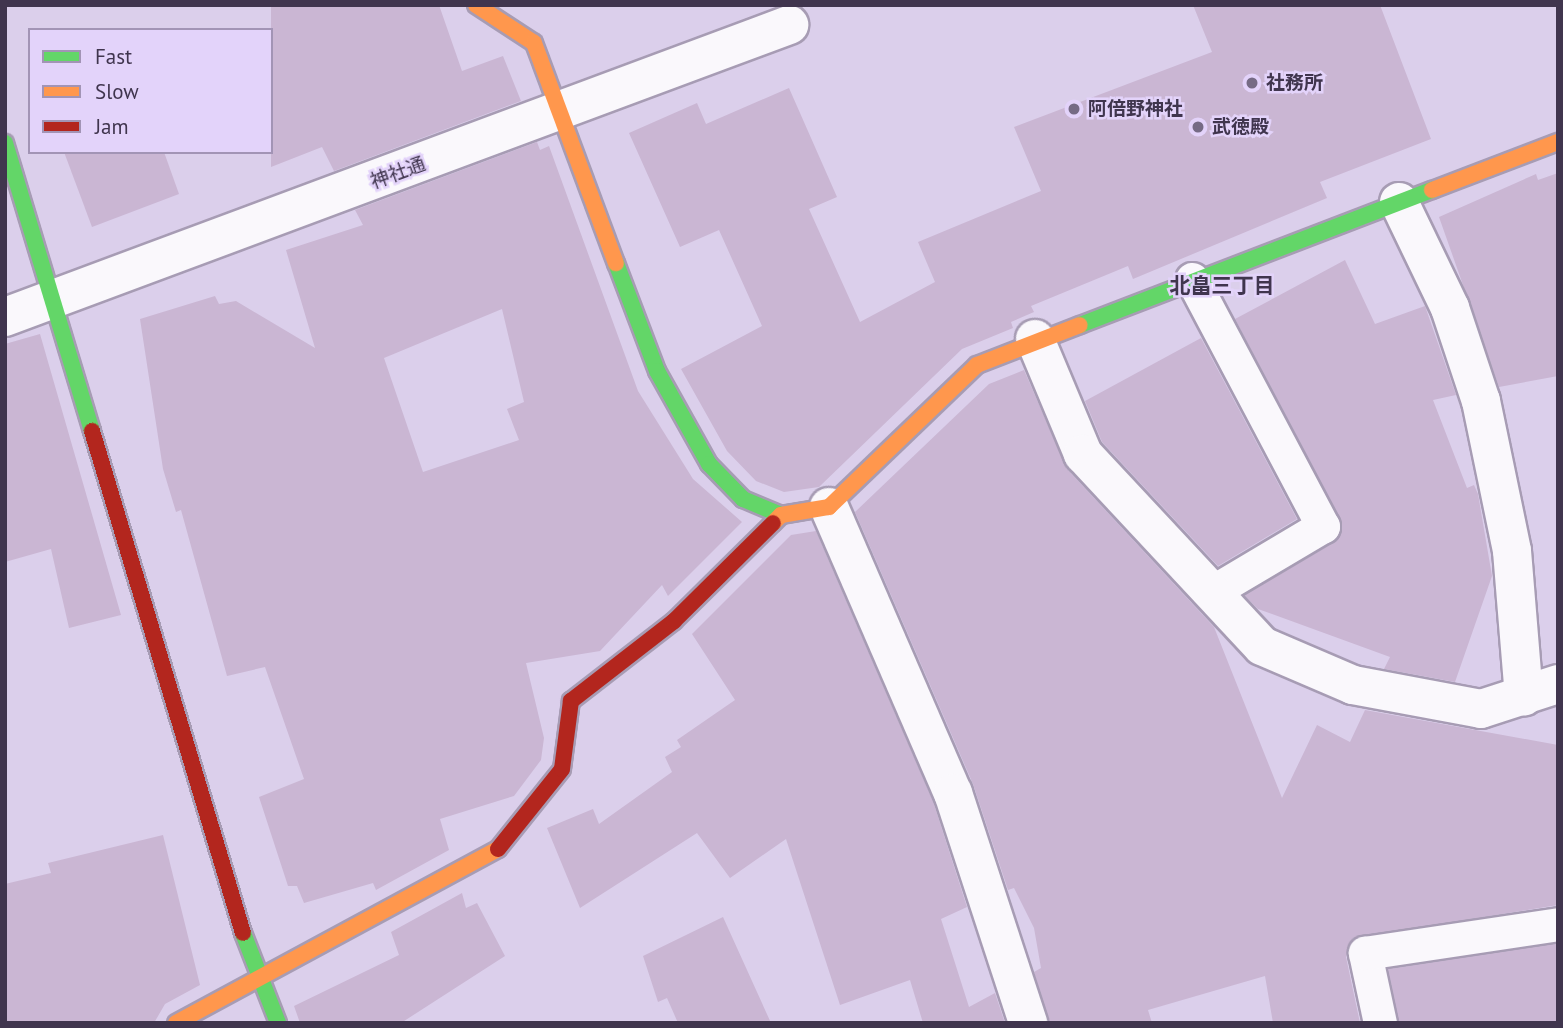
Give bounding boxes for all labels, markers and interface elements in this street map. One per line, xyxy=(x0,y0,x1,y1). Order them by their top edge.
legend xyxy=(28,28,273,154)
text: Fast xyxy=(95,43,132,70)
place label: 社務所 xyxy=(1266,72,1323,94)
marker: 社務所 xyxy=(1244,75,1260,91)
text: Slow xyxy=(95,78,139,105)
place label: 阿倍野神社 xyxy=(1088,98,1183,120)
marker: 阿倍野神社 xyxy=(1066,101,1082,117)
text: Jam xyxy=(95,113,129,140)
place label: 武徳殿 xyxy=(1212,116,1269,138)
marker: 武徳殿 xyxy=(1190,119,1206,135)
street label: 神社通 xyxy=(367,153,429,193)
district label: 北畠三丁目 xyxy=(1170,273,1274,299)

